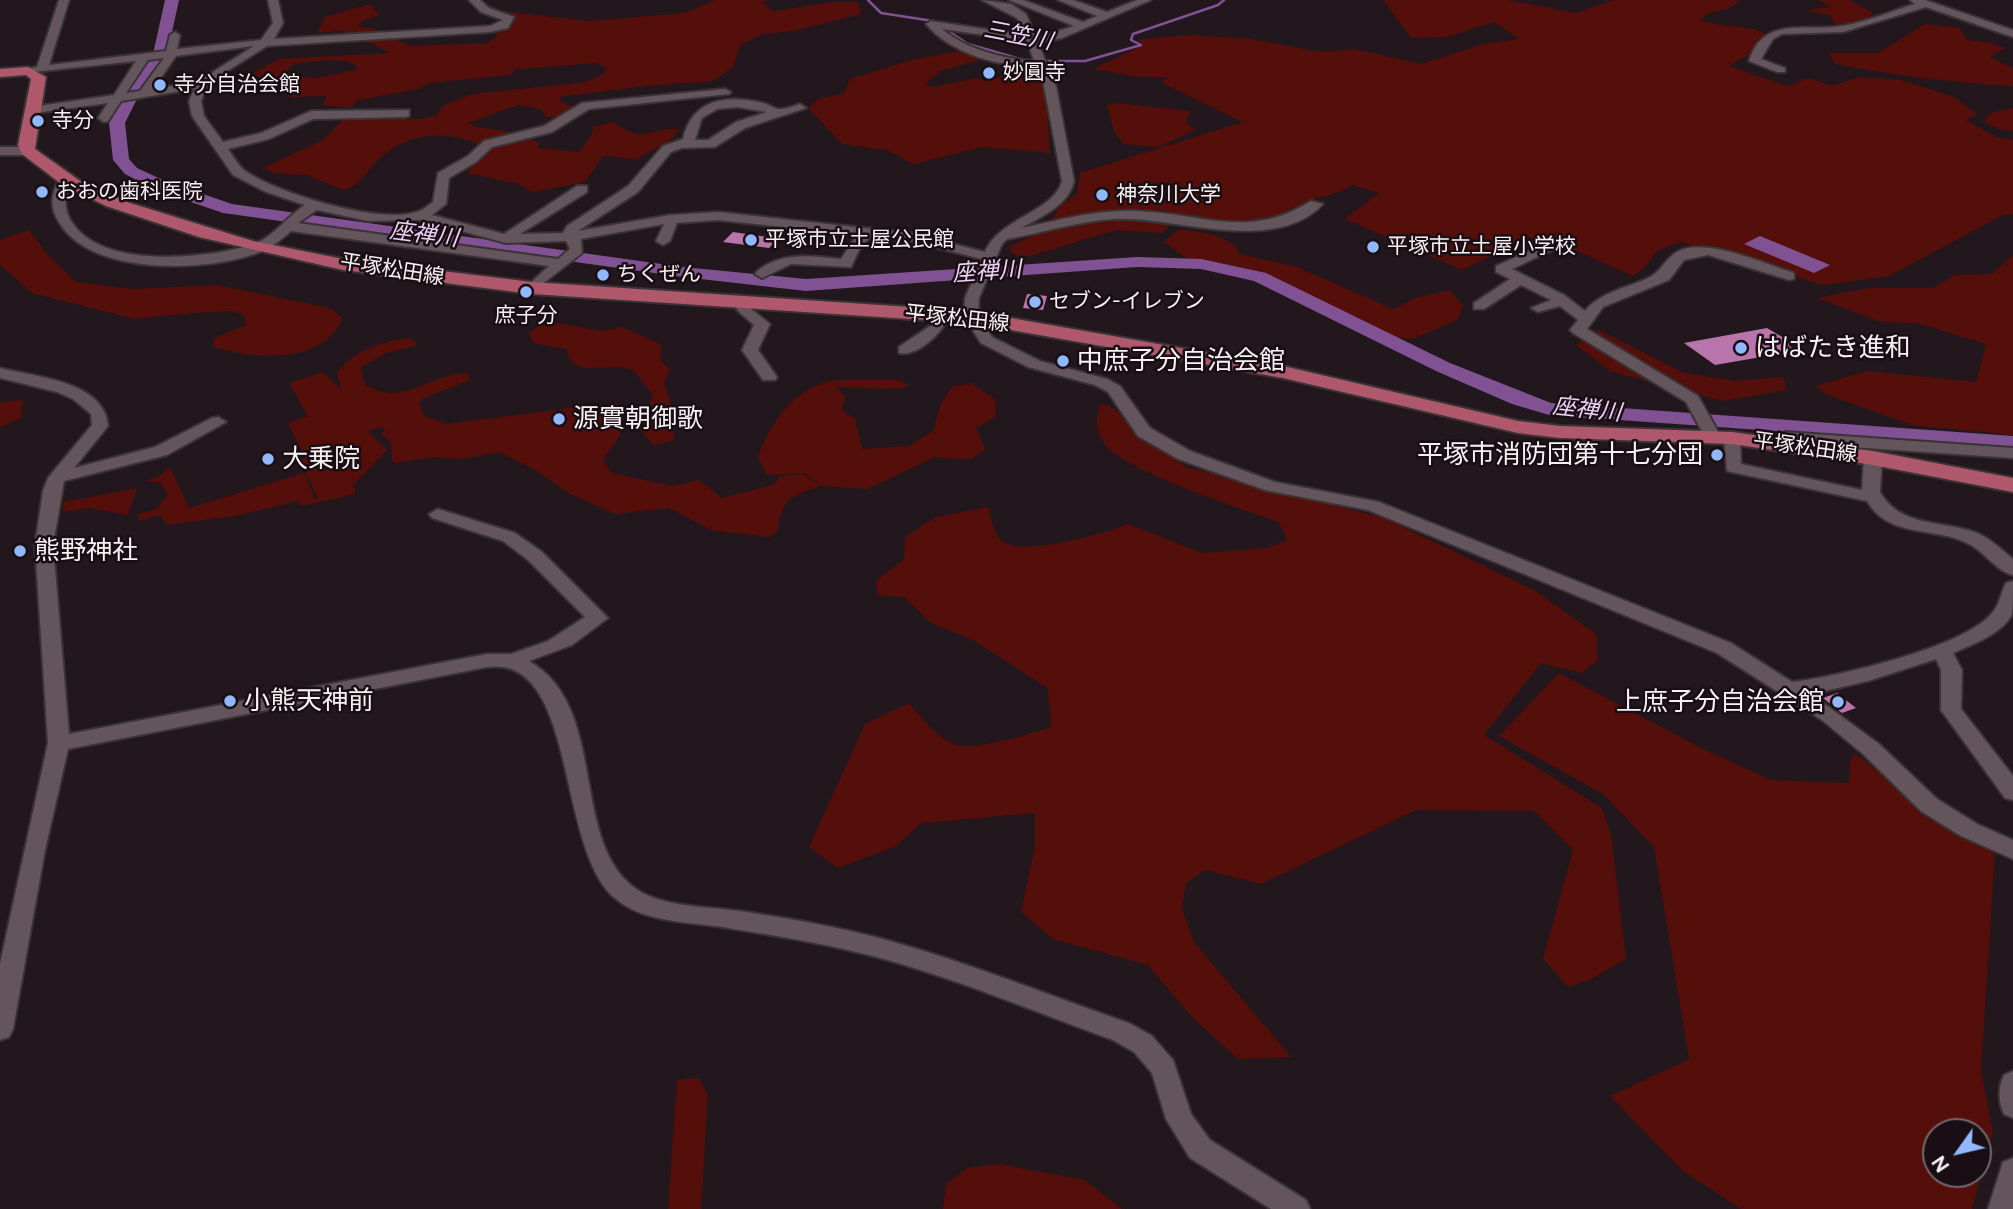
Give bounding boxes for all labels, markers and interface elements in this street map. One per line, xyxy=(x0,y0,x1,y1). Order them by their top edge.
water label: 三笠川 xyxy=(982,16,1054,56)
place label: 妙圓寺 xyxy=(1003,60,1066,86)
marker: 妙圓寺 xyxy=(981,65,997,81)
place label: 寺分自治会館 xyxy=(174,72,300,98)
marker: 寺分自治会館 xyxy=(152,77,168,93)
place label: 寺分 xyxy=(52,108,94,134)
marker: 寺分 xyxy=(30,113,46,129)
place label: おおの歯科医院 xyxy=(56,179,203,205)
place label: 神奈川大学 xyxy=(1116,182,1221,208)
marker: おおの歯科医院 xyxy=(34,184,50,200)
marker: 神奈川大学 xyxy=(1094,187,1110,203)
water label: 座禅川 xyxy=(388,217,460,253)
place label: 平塚市立土屋公民館 xyxy=(765,227,954,253)
marker: 平塚市立土屋公民館 xyxy=(743,232,759,248)
place label: 平塚市立土屋小学校 xyxy=(1387,234,1576,260)
marker: 平塚市立土屋小学校 xyxy=(1365,239,1381,255)
street label: 平塚松田線 xyxy=(338,249,446,291)
water label: 座禅川 xyxy=(952,256,1022,288)
place label: ちくぜん xyxy=(617,262,701,288)
marker: ちくぜん xyxy=(595,267,611,283)
marker: 庶子分 xyxy=(518,284,534,300)
place label: セブン-イレブン xyxy=(1049,289,1205,315)
marker: セブン-イレブン xyxy=(1027,294,1043,310)
street label: 平塚松田線 xyxy=(903,301,1011,337)
place label: 庶子分 xyxy=(495,303,557,329)
place label: はばたき進和 xyxy=(1755,332,1911,364)
marker: はばたき進和 xyxy=(1733,340,1749,356)
place label: 中庶子分自治会館 xyxy=(1077,345,1285,377)
marker: 中庶子分自治会館 xyxy=(1055,353,1071,369)
water label: 座禅川 xyxy=(1551,393,1623,427)
place label: 源實朝御歌 xyxy=(573,403,703,435)
marker: 源實朝御歌 xyxy=(551,411,567,427)
street label: 平塚松田線 xyxy=(1751,428,1859,468)
place label: 平塚市消防団第十七分団 xyxy=(1417,439,1703,471)
place label: 大乗院 xyxy=(282,443,360,475)
marker: 平塚市消防団第十七分団 xyxy=(1709,447,1725,463)
marker: 大乗院 xyxy=(260,451,276,467)
place label: 熊野神社 xyxy=(34,535,138,567)
marker: 熊野神社 xyxy=(12,543,28,559)
place label: 小熊天神前 xyxy=(244,685,374,717)
place label: 上庶子分自治会館 xyxy=(1616,686,1824,718)
marker: 小熊天神前 xyxy=(222,693,238,709)
marker: 上庶子分自治会館 xyxy=(1830,694,1846,710)
north arrow xyxy=(1922,1118,1992,1188)
text: N xyxy=(1927,1151,1954,1176)

